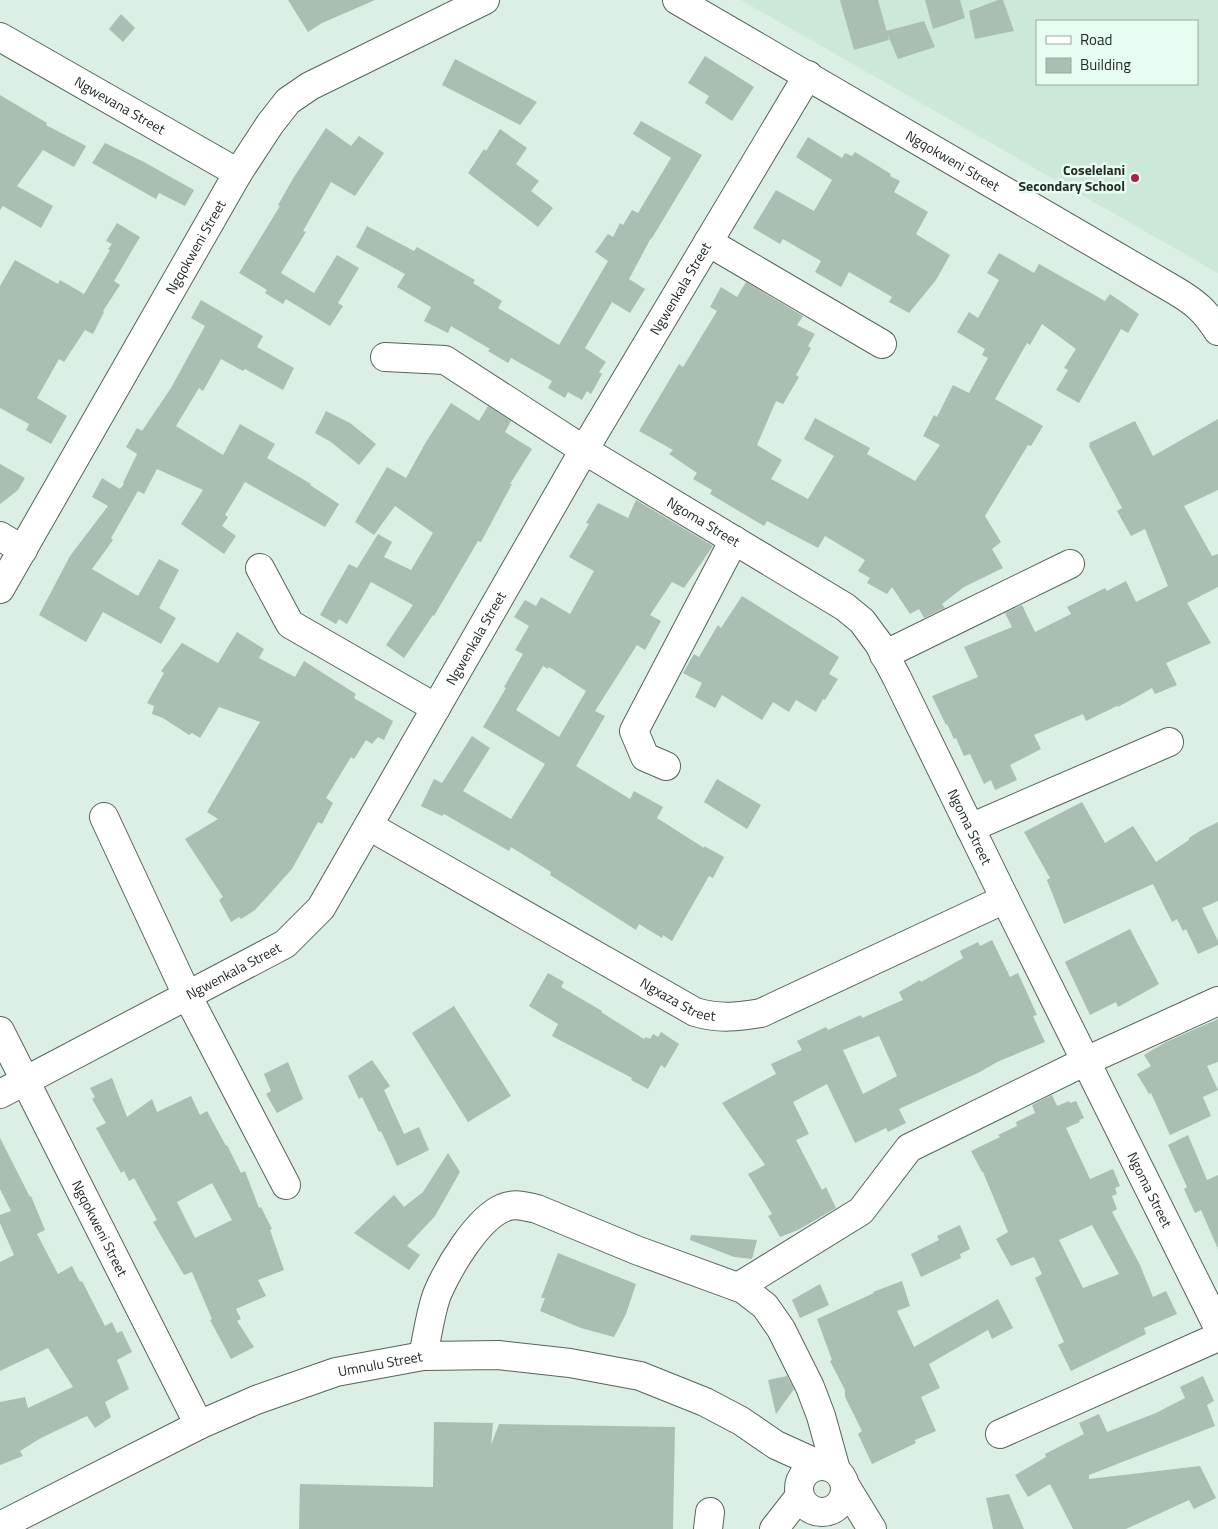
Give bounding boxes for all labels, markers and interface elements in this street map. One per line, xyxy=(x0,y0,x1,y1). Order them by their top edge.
legend xyxy=(1036,20,1198,85)
text: Road xyxy=(1080,28,1112,51)
text: Building xyxy=(1080,53,1131,76)
street label: Ngwevana Street xyxy=(71,71,169,139)
street label: Ngqokweni Street xyxy=(902,125,1004,196)
place label: Coselelani Secondary School xyxy=(1018,159,1125,196)
marker: Coselelani Secondary School xyxy=(1129,172,1141,184)
street label: Ngqokweni Street xyxy=(160,196,231,298)
street label: Ngwenkala Street xyxy=(644,238,716,339)
street label: Ngoma Street xyxy=(663,491,744,552)
street label: Ngwenkala Street xyxy=(440,587,511,689)
street label: Ngoma Street xyxy=(943,785,998,868)
street label: Ngwenkala Street xyxy=(182,937,285,1004)
street label: Ngxaza Street xyxy=(637,972,717,1026)
street label: Ngoma Street xyxy=(1122,1148,1178,1231)
street label: Ngqokweni Street xyxy=(67,1176,133,1280)
street label: Umnulu Street xyxy=(336,1345,424,1381)

